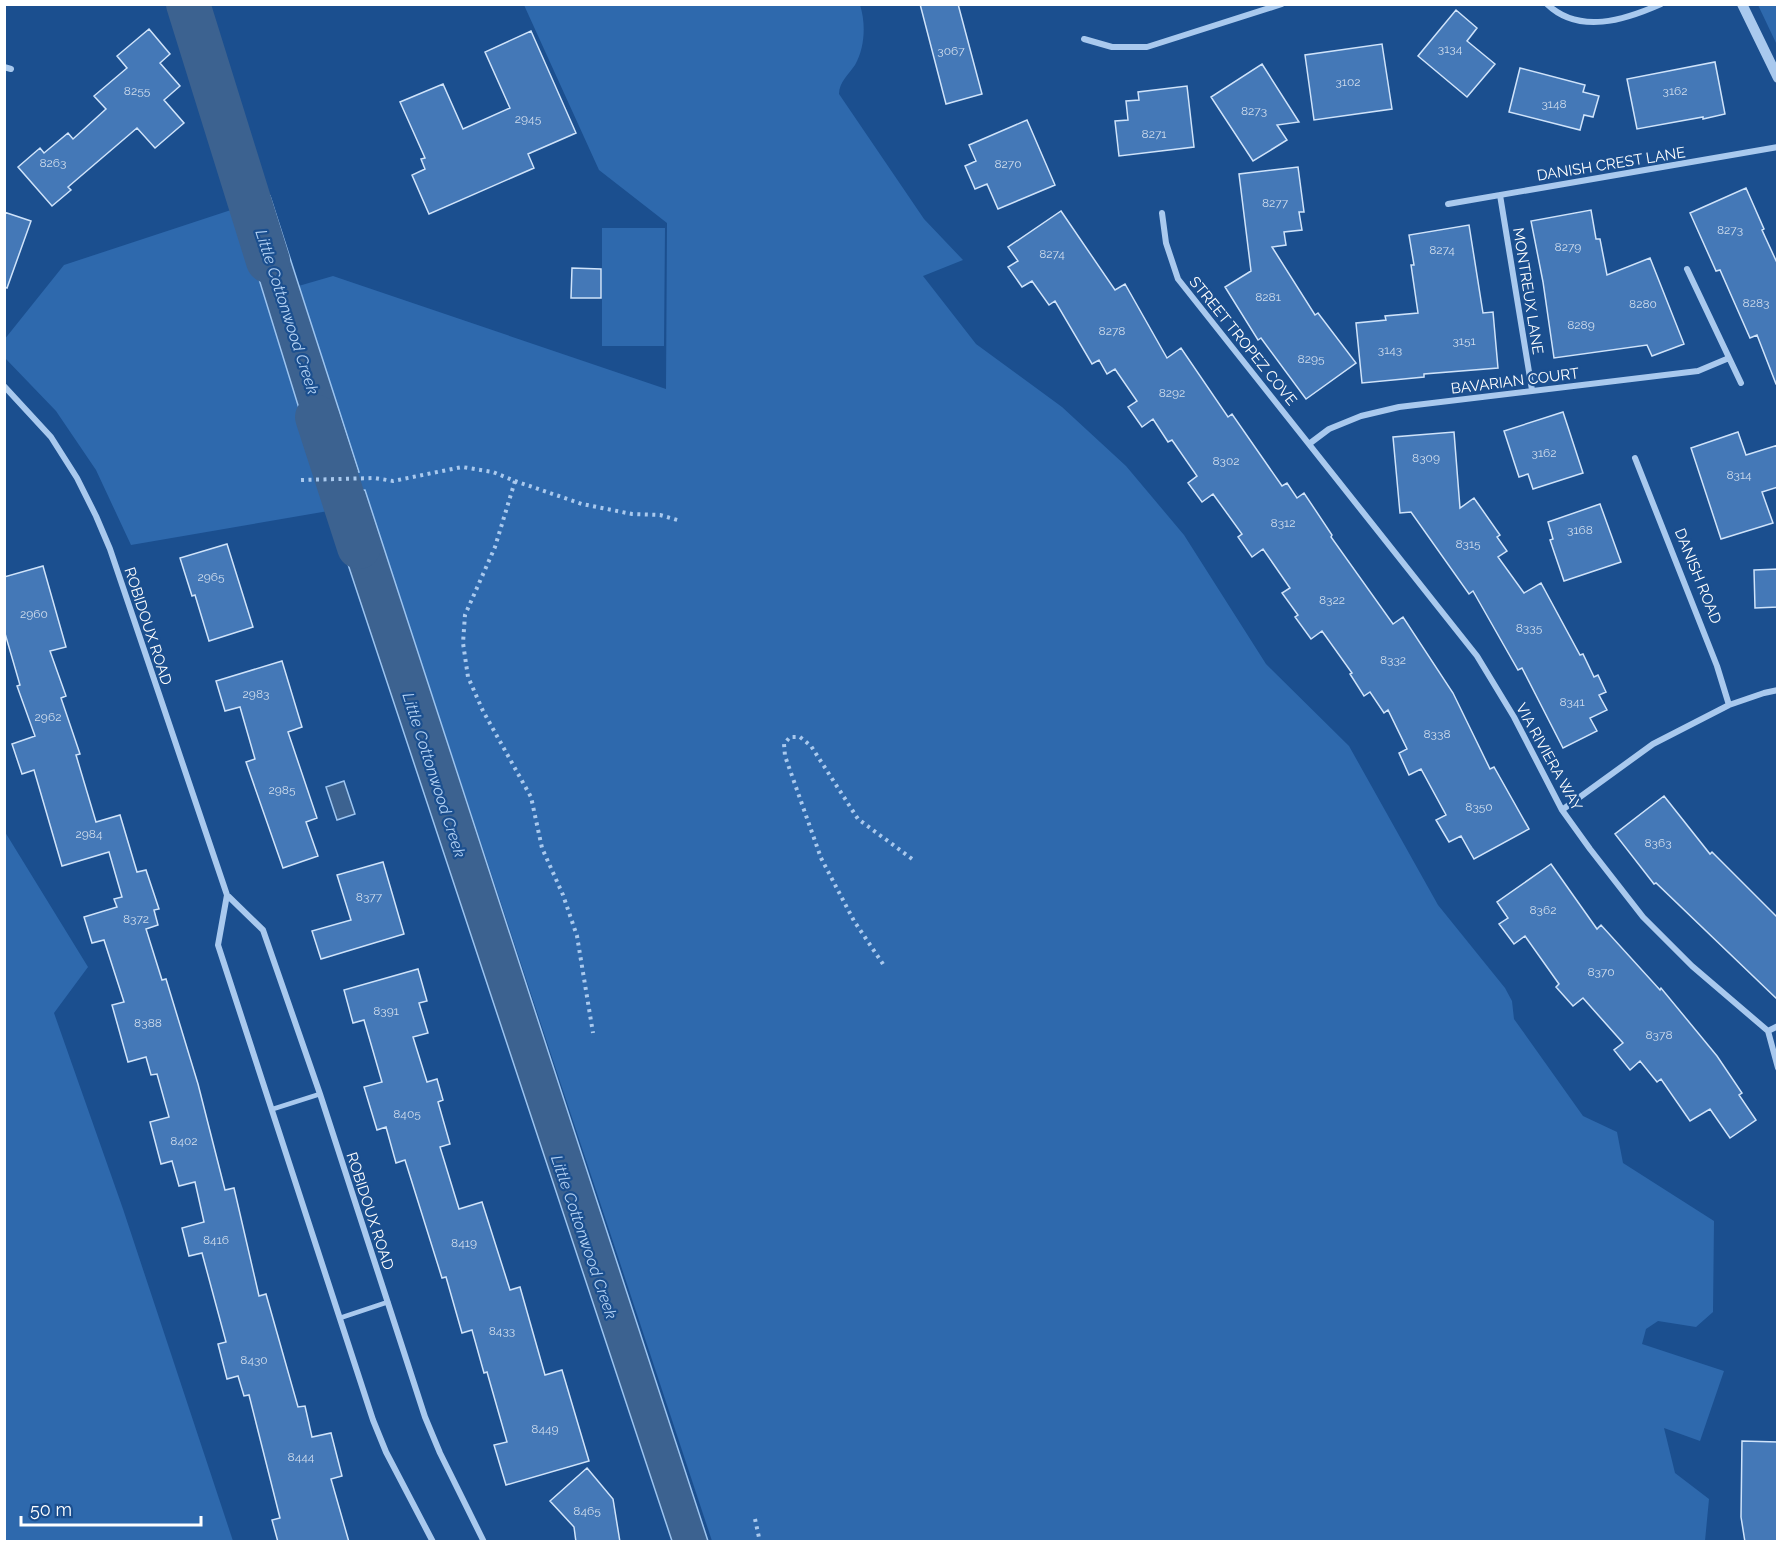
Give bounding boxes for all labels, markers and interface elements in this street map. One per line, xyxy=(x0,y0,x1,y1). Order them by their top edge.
house number: 3134 xyxy=(1438,42,1463,56)
house number: 3067 xyxy=(937,44,965,58)
house number: 3102 xyxy=(1335,75,1361,89)
house number: 8255 xyxy=(124,84,151,98)
house number: 3162 xyxy=(1662,84,1688,98)
house number: 3148 xyxy=(1541,97,1567,111)
house number: 8273 xyxy=(1241,104,1267,118)
house number: 2945 xyxy=(515,112,542,126)
house number: 8271 xyxy=(1142,127,1166,141)
street label: DANISH CREST LANE xyxy=(1535,143,1687,185)
house number: 8263 xyxy=(39,156,67,170)
house number: 8270 xyxy=(994,157,1022,171)
house number: 8277 xyxy=(1262,196,1289,210)
house number: 8273 xyxy=(1717,223,1743,237)
street label: MONTREUX LANE xyxy=(1509,226,1547,356)
water label: Little Cottonwood Creek xyxy=(251,227,323,397)
house number: 8279 xyxy=(1555,240,1581,254)
house number: 8274 xyxy=(1429,243,1455,257)
house number: 8274 xyxy=(1039,247,1065,261)
street label: STREET TROPEZ COVE xyxy=(1185,273,1301,409)
house number: 8281 xyxy=(1255,290,1281,304)
house number: 8283 xyxy=(1743,296,1769,310)
house number: 8280 xyxy=(1629,297,1657,311)
house number: 8289 xyxy=(1567,318,1595,332)
house number: 8278 xyxy=(1099,324,1125,338)
house number: 3151 xyxy=(1452,334,1476,348)
house number: 3143 xyxy=(1378,343,1402,357)
house number: 8295 xyxy=(1298,352,1325,366)
street label: BAVARIAN COURT xyxy=(1450,364,1580,398)
house number: 8292 xyxy=(1159,386,1185,400)
house number: 3162 xyxy=(1531,446,1557,460)
house number: 8309 xyxy=(1412,451,1440,465)
house number: 8302 xyxy=(1212,454,1240,468)
house number: 8314 xyxy=(1726,468,1752,482)
house number: 8312 xyxy=(1271,516,1295,530)
house number: 3168 xyxy=(1567,523,1593,537)
street label: DANISH ROAD xyxy=(1671,526,1725,627)
house number: 8315 xyxy=(1455,537,1481,551)
street label: ROBIDOUX ROAD xyxy=(120,565,176,687)
house number: 2965 xyxy=(197,570,225,584)
house number: 8322 xyxy=(1319,593,1345,607)
house number: 2960 xyxy=(20,607,48,621)
house number: 8335 xyxy=(1516,621,1543,635)
house number: 8332 xyxy=(1380,653,1406,667)
house number: 2983 xyxy=(243,687,269,701)
water label: Little Cottonwood Creek xyxy=(398,690,470,860)
house number: 8341 xyxy=(1559,695,1585,709)
street label: VIA RIVIERA WAY xyxy=(1512,700,1586,814)
house number: 2962 xyxy=(35,710,61,724)
house number: 8338 xyxy=(1423,727,1451,741)
house number: 2985 xyxy=(269,783,296,797)
house number: 8350 xyxy=(1465,800,1493,814)
house number: 2984 xyxy=(76,827,103,841)
house number: 8363 xyxy=(1644,836,1672,850)
house number: 8377 xyxy=(356,890,383,904)
house number: 8362 xyxy=(1529,903,1557,917)
house number: 8372 xyxy=(123,912,149,926)
house number: 8370 xyxy=(1587,965,1615,979)
house number: 8391 xyxy=(373,1004,399,1018)
house number: 8388 xyxy=(134,1016,162,1030)
house number: 8378 xyxy=(1646,1028,1673,1042)
house number: 8405 xyxy=(393,1107,421,1121)
house number: 8402 xyxy=(170,1134,198,1148)
street label: ROBIDOUX ROAD xyxy=(342,1150,398,1272)
water label: Little Cottonwood Creek xyxy=(547,1153,621,1322)
house number: 8416 xyxy=(203,1233,229,1247)
house number: 8419 xyxy=(451,1236,477,1250)
house number: 8433 xyxy=(489,1324,515,1338)
house number: 8430 xyxy=(240,1353,268,1367)
house number: 8449 xyxy=(531,1422,559,1436)
house number: 8444 xyxy=(288,1450,315,1464)
scale bar xyxy=(21,1489,201,1527)
text: 50 m xyxy=(30,1499,72,1520)
house number: 8465 xyxy=(573,1504,601,1518)

